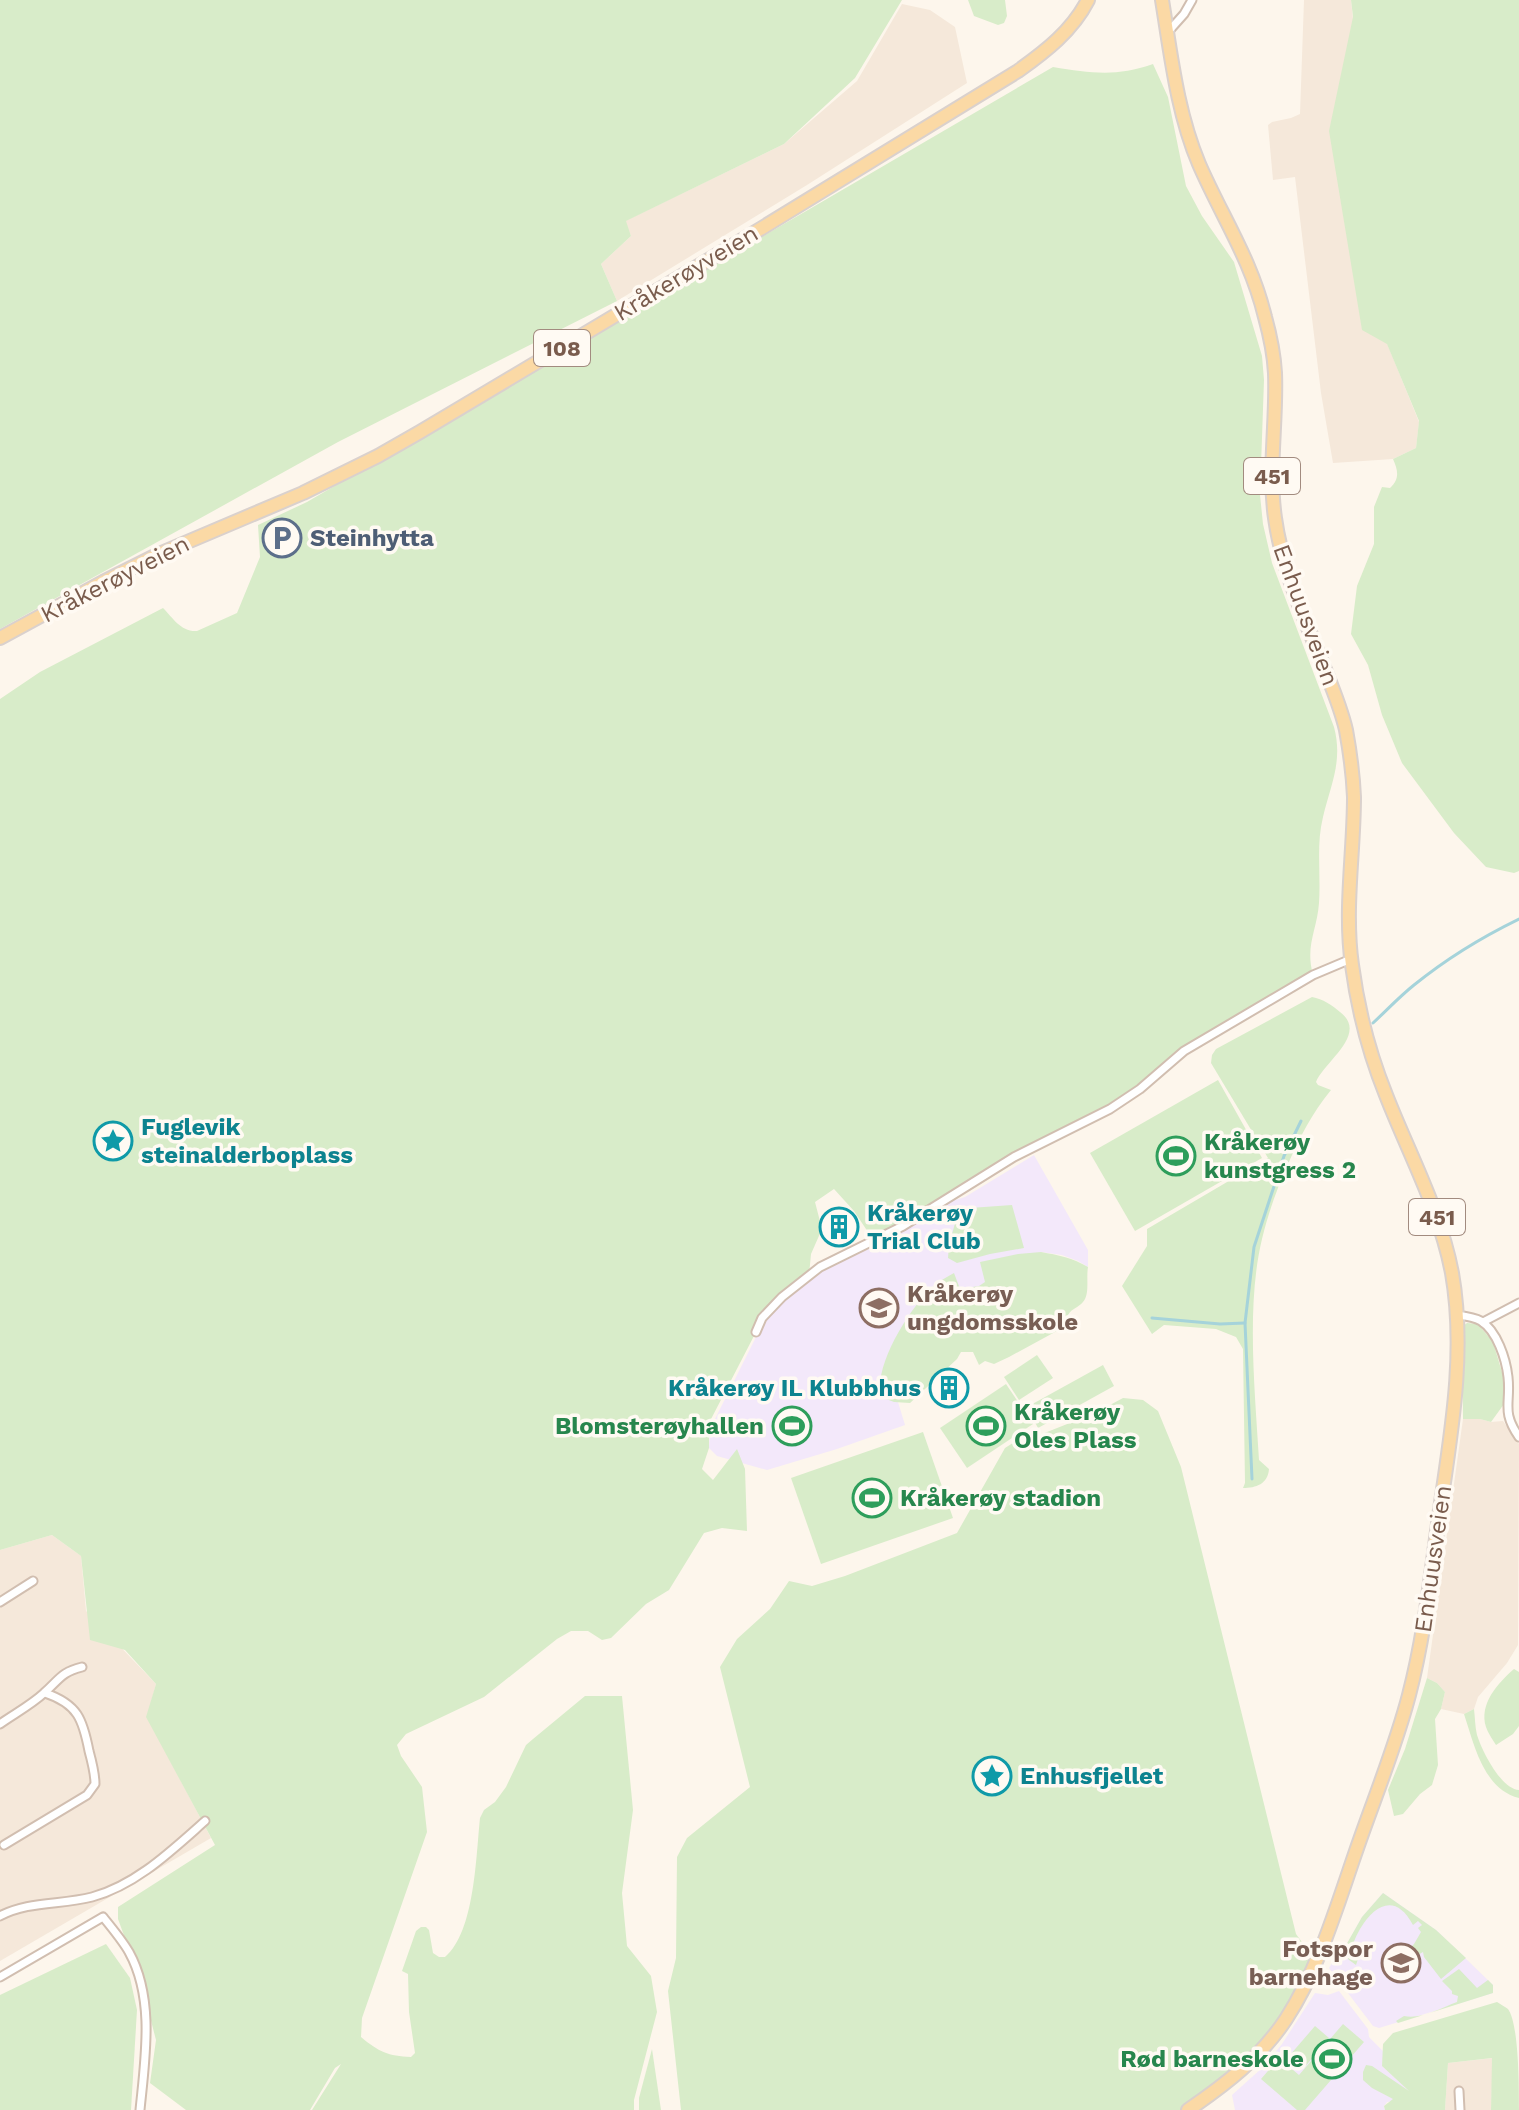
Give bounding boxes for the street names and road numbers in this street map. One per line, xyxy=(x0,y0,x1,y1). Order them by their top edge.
street label: Kråkerøyveien xyxy=(609,219,763,327)
road number: 108 xyxy=(534,330,590,366)
road number: 451 xyxy=(1244,458,1300,494)
street label: Kråkerøyveien xyxy=(36,530,194,628)
street label: Enhuusveien xyxy=(1267,540,1345,690)
road number: 451 xyxy=(1409,1199,1465,1235)
street label: Enhuusveien xyxy=(1409,1484,1457,1634)

